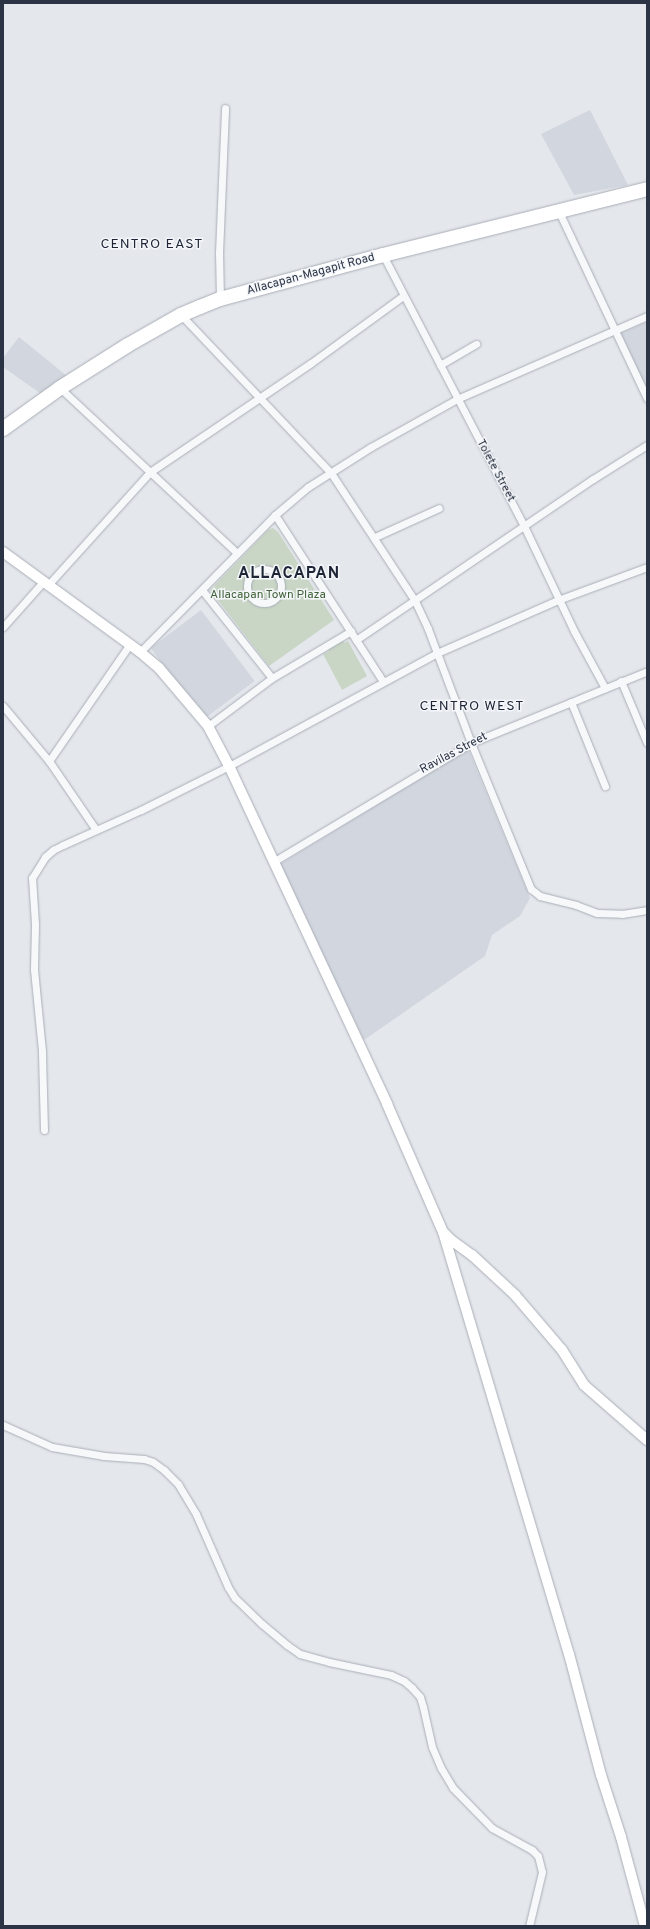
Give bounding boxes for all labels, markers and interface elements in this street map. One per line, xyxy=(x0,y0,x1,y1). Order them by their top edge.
district label: CENTRO EAST xyxy=(101,237,203,253)
street label: Allacapan-Magapit Road xyxy=(245,251,377,299)
street label: Tolete Street xyxy=(472,437,518,505)
district label: ALLACAPAN xyxy=(238,564,340,584)
park label: Allacapan Town Plaza xyxy=(210,589,326,603)
district label: CENTRO WEST xyxy=(419,699,525,715)
street label: Ravilas Street xyxy=(418,730,490,778)

